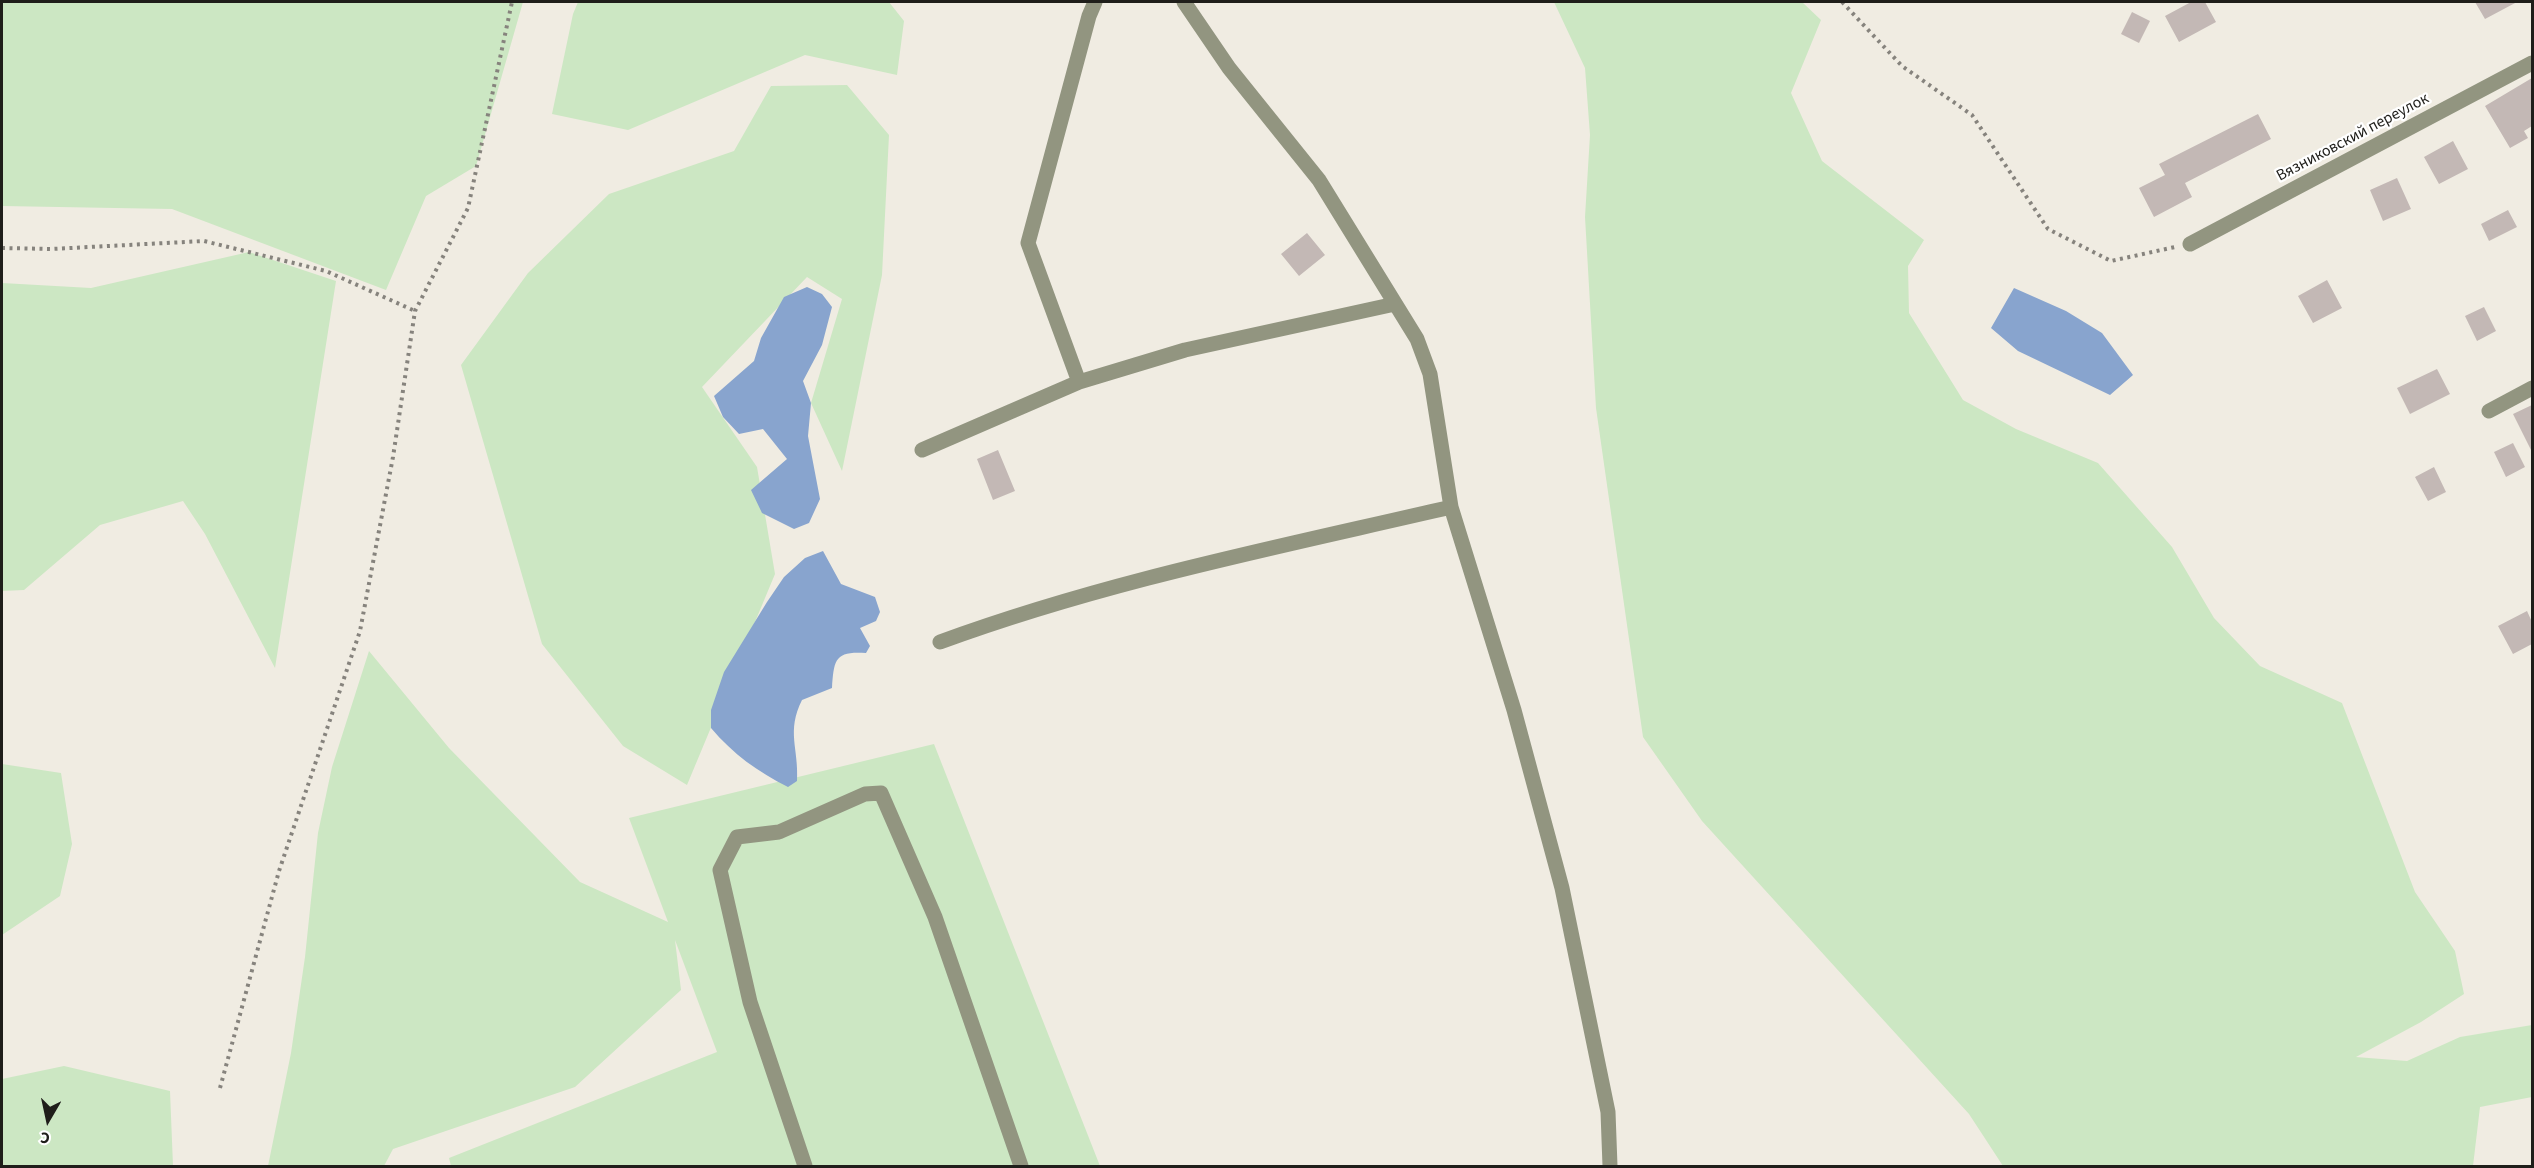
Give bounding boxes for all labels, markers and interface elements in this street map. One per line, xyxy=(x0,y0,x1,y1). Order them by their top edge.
street label: Вязниковский переулок xyxy=(2273,90,2433,186)
north arrow xyxy=(18,1090,78,1150)
text: С xyxy=(39,1126,52,1149)

